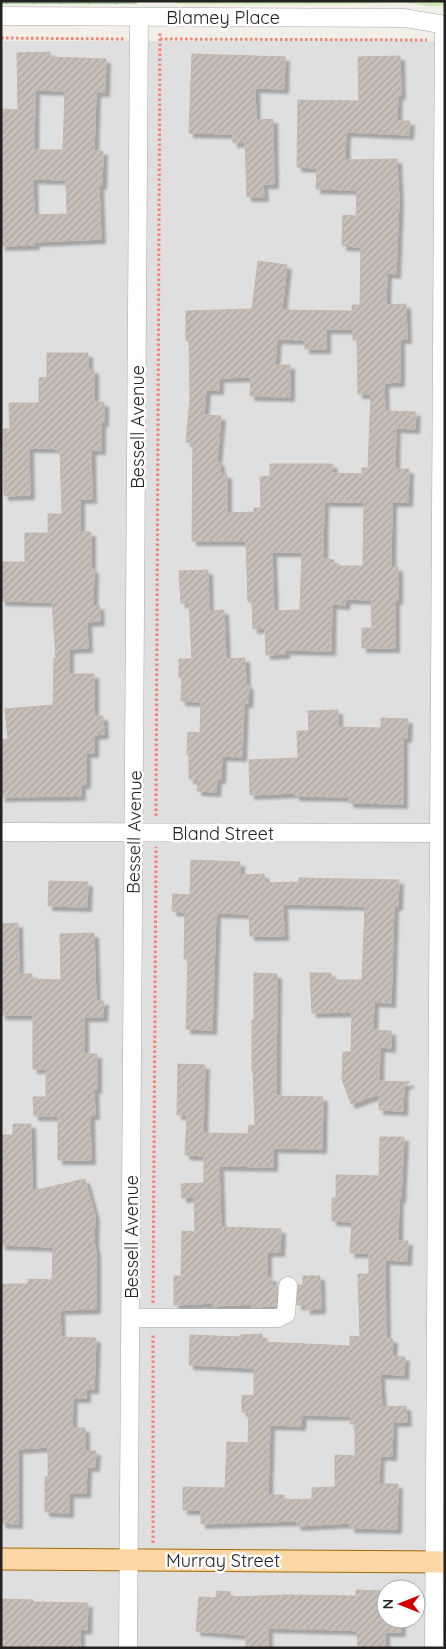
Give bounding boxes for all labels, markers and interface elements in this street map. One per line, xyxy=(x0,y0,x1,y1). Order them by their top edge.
street label: Blamey Place xyxy=(166,6,280,29)
street label: Bessell Avenue xyxy=(126,365,149,489)
street label: Bessell Avenue xyxy=(121,770,147,894)
street label: Bland Street xyxy=(172,822,274,845)
street label: Bessell Avenue xyxy=(120,1175,143,1299)
street label: Murray Street xyxy=(166,1549,280,1572)
north arrow xyxy=(376,1579,426,1629)
text: N xyxy=(379,1599,397,1609)

